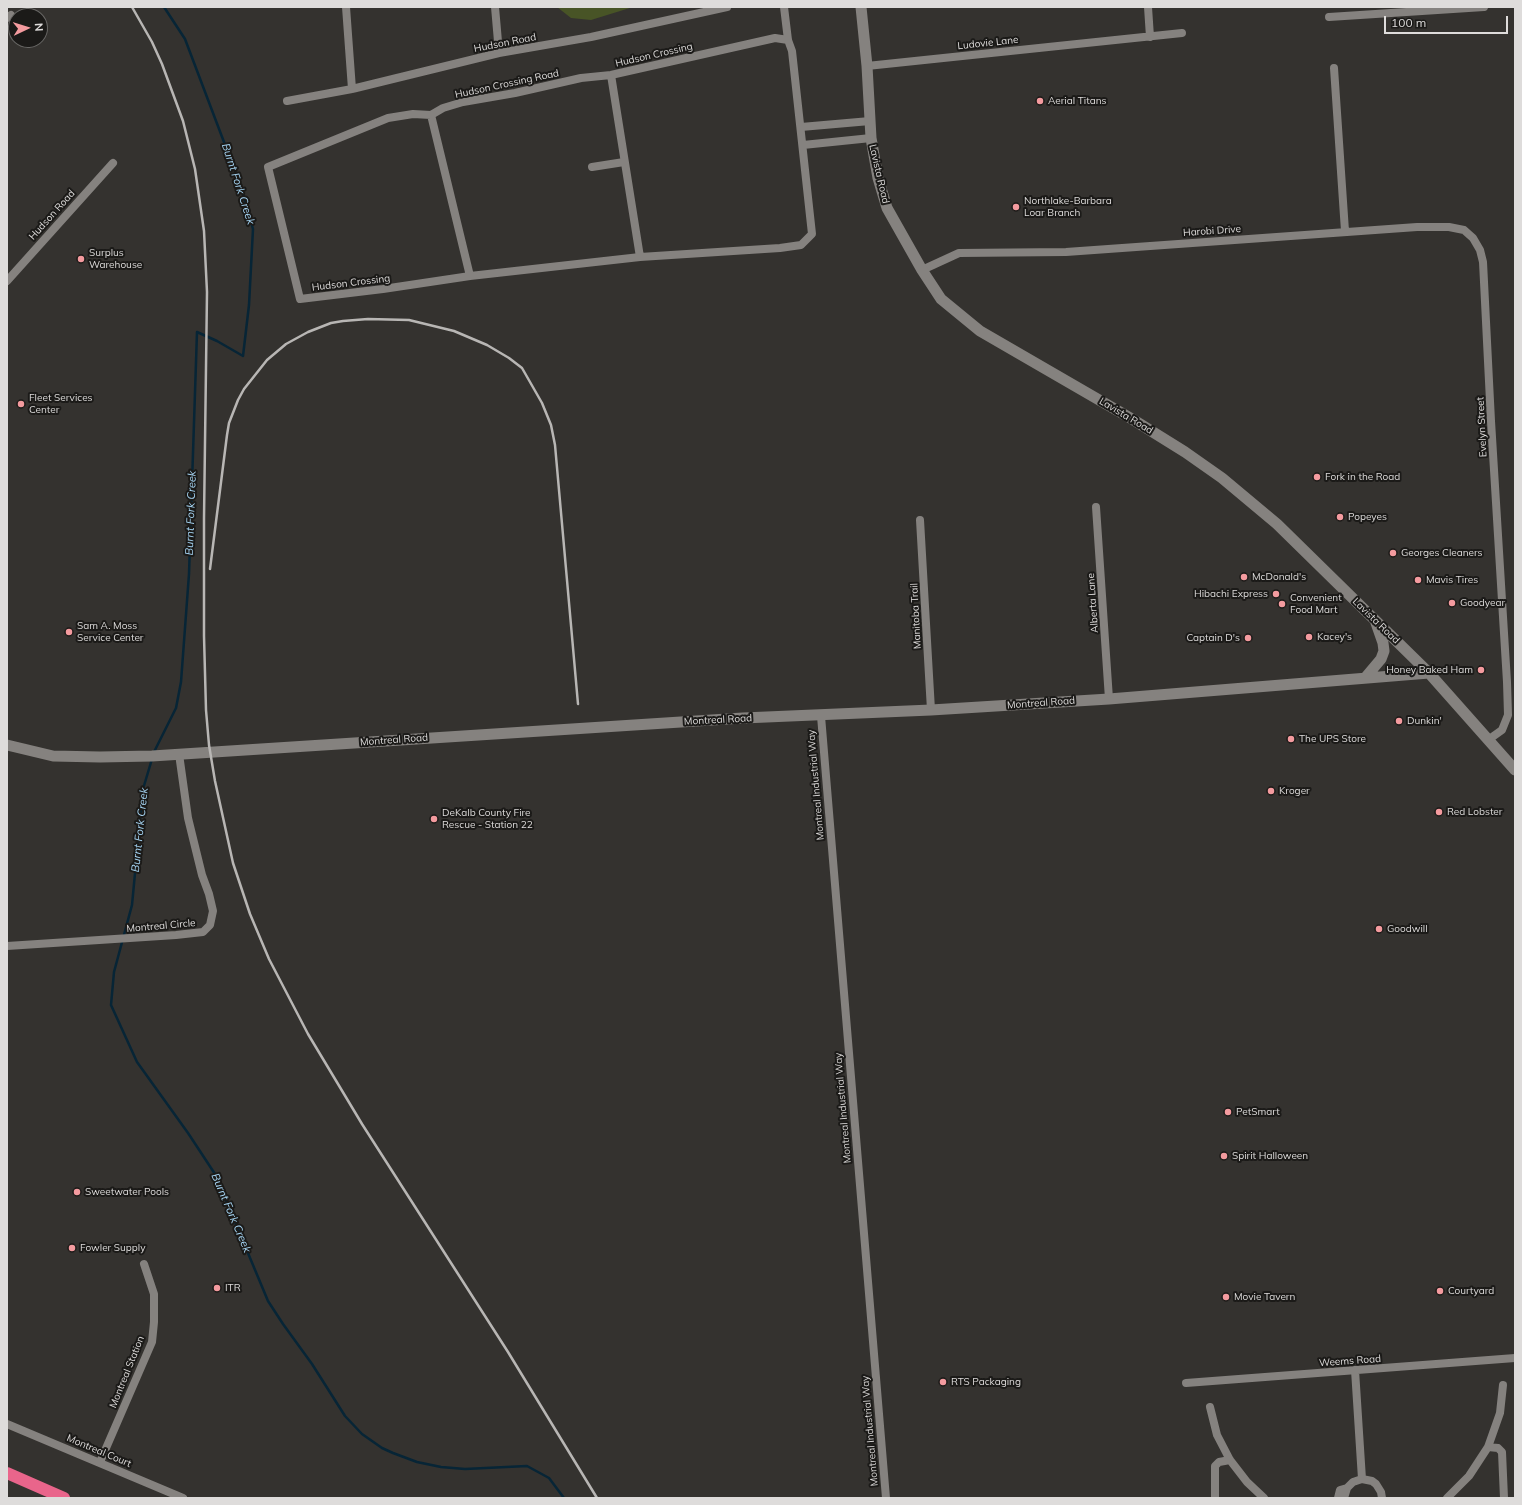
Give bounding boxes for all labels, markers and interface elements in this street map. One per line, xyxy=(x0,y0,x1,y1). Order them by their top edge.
north arrow xyxy=(8,8,48,48)
scale bar xyxy=(1386,8,1510,34)
text: 100 m xyxy=(1391,15,1426,30)
text: N xyxy=(32,23,46,32)
street label: Hudson Road xyxy=(473,31,537,55)
street label: Ludovie Lane xyxy=(957,34,1019,52)
street label: Hudson Crossing xyxy=(614,40,694,70)
street label: Hudson Crossing Road xyxy=(454,67,560,101)
place label: Aerial Titans xyxy=(1048,95,1106,107)
marker: Aerial Titans xyxy=(1035,96,1045,106)
water label: Burnt Fork Creek xyxy=(219,142,257,226)
street label: Lavista Road xyxy=(866,143,892,205)
street label: Hudson Road xyxy=(26,188,78,242)
place label: Northlake-Barbara Loar Branch xyxy=(1024,195,1112,218)
marker: Northlake-Barbara Loar Branch xyxy=(1011,202,1021,212)
street label: Harobi Drive xyxy=(1183,223,1241,239)
place label: Surplus Warehouse xyxy=(89,247,142,270)
marker: Surplus Warehouse xyxy=(76,254,86,264)
street label: Hudson Crossing xyxy=(311,272,391,294)
place label: Fleet Services Center xyxy=(29,392,93,416)
street label: Lavista Road xyxy=(1097,395,1155,437)
street label: Evelyn Street xyxy=(1474,397,1490,457)
marker: Fleet Services Center xyxy=(16,399,26,409)
water label: Burnt Fork Creek xyxy=(183,470,199,556)
place label: Fork in the Road xyxy=(1325,471,1400,483)
marker: Fork in the Road xyxy=(1312,472,1322,482)
place label: Popeyes xyxy=(1348,511,1387,523)
marker: Popeyes xyxy=(1335,512,1345,522)
place label: Georges Cleaners xyxy=(1401,547,1483,559)
marker: Georges Cleaners xyxy=(1388,548,1398,558)
place label: McDonald's xyxy=(1252,571,1306,583)
marker: McDonald's xyxy=(1239,572,1249,582)
street label: Alberta Lane xyxy=(1085,573,1101,633)
place label: Mavis Tires xyxy=(1426,574,1478,586)
marker: Mavis Tires xyxy=(1413,575,1423,585)
street label: Manitoba Trail xyxy=(908,583,924,649)
place label: Hibachi Express xyxy=(1194,588,1268,600)
marker: Hibachi Express xyxy=(1271,589,1281,599)
place label: Convenient Food Mart xyxy=(1290,592,1342,616)
street label: Lavista Road xyxy=(1350,596,1402,646)
place label: Goodyear xyxy=(1460,597,1505,609)
marker: Goodyear xyxy=(1447,598,1457,608)
marker: Convenient Food Mart xyxy=(1277,599,1287,609)
place label: Sam A. Moss Service Center xyxy=(77,620,143,644)
marker: Sam A. Moss Service Center xyxy=(64,627,74,637)
place label: Kacey's xyxy=(1317,631,1352,643)
place label: Captain D's xyxy=(1186,632,1240,644)
marker: Kacey's xyxy=(1304,632,1314,642)
marker: Captain D's xyxy=(1243,633,1253,643)
place label: Honey Baked Ham xyxy=(1386,664,1473,676)
marker: Honey Baked Ham xyxy=(1476,665,1486,675)
street label: Montreal Road xyxy=(1007,695,1075,711)
street label: Montreal Road xyxy=(684,712,752,728)
place label: Dunkin' xyxy=(1407,715,1442,727)
marker: Dunkin' xyxy=(1394,716,1404,726)
street label: Montreal Industrial Way xyxy=(805,729,827,841)
street label: Montreal Road xyxy=(360,732,428,748)
place label: The UPS Store xyxy=(1299,733,1366,745)
marker: The UPS Store xyxy=(1286,734,1296,744)
place label: Kroger xyxy=(1279,785,1310,797)
marker: Kroger xyxy=(1266,786,1276,796)
water label: Burnt Fork Creek xyxy=(129,787,151,873)
place label: Red Lobster xyxy=(1447,806,1502,818)
place label: DeKalb County Fire Rescue - Station 22 xyxy=(442,807,533,830)
marker: Red Lobster xyxy=(1434,807,1444,817)
marker: DeKalb County Fire Rescue - Station 22 xyxy=(429,814,439,824)
street label: Montreal Circle xyxy=(126,917,196,935)
place label: Goodwill xyxy=(1387,923,1428,935)
marker: Goodwill xyxy=(1374,924,1384,934)
street label: Montreal Industrial Way xyxy=(832,1052,854,1164)
place label: PetSmart xyxy=(1236,1106,1280,1118)
marker: PetSmart xyxy=(1223,1107,1233,1117)
place label: Spirit Halloween xyxy=(1232,1150,1308,1162)
marker: Spirit Halloween xyxy=(1219,1151,1229,1161)
water label: Burnt Fork Creek xyxy=(208,1171,254,1255)
place label: Sweetwater Pools xyxy=(85,1186,169,1198)
marker: Sweetwater Pools xyxy=(72,1187,82,1197)
place label: Fowler Supply xyxy=(80,1242,146,1254)
marker: Fowler Supply xyxy=(67,1243,77,1253)
place label: ITR xyxy=(225,1282,241,1294)
marker: ITR xyxy=(212,1283,222,1293)
place label: Courtyard xyxy=(1448,1285,1494,1297)
marker: Courtyard xyxy=(1435,1286,1445,1296)
place label: Movie Tavern xyxy=(1234,1291,1295,1303)
marker: Movie Tavern xyxy=(1221,1292,1231,1302)
street label: Montreal Station xyxy=(107,1334,147,1410)
street label: Weems Road xyxy=(1319,1353,1381,1369)
street label: Montreal Industrial Way xyxy=(859,1375,881,1487)
place label: RTS Packaging xyxy=(951,1376,1021,1388)
marker: RTS Packaging xyxy=(938,1377,948,1387)
street label: Montreal Court xyxy=(65,1432,133,1470)

